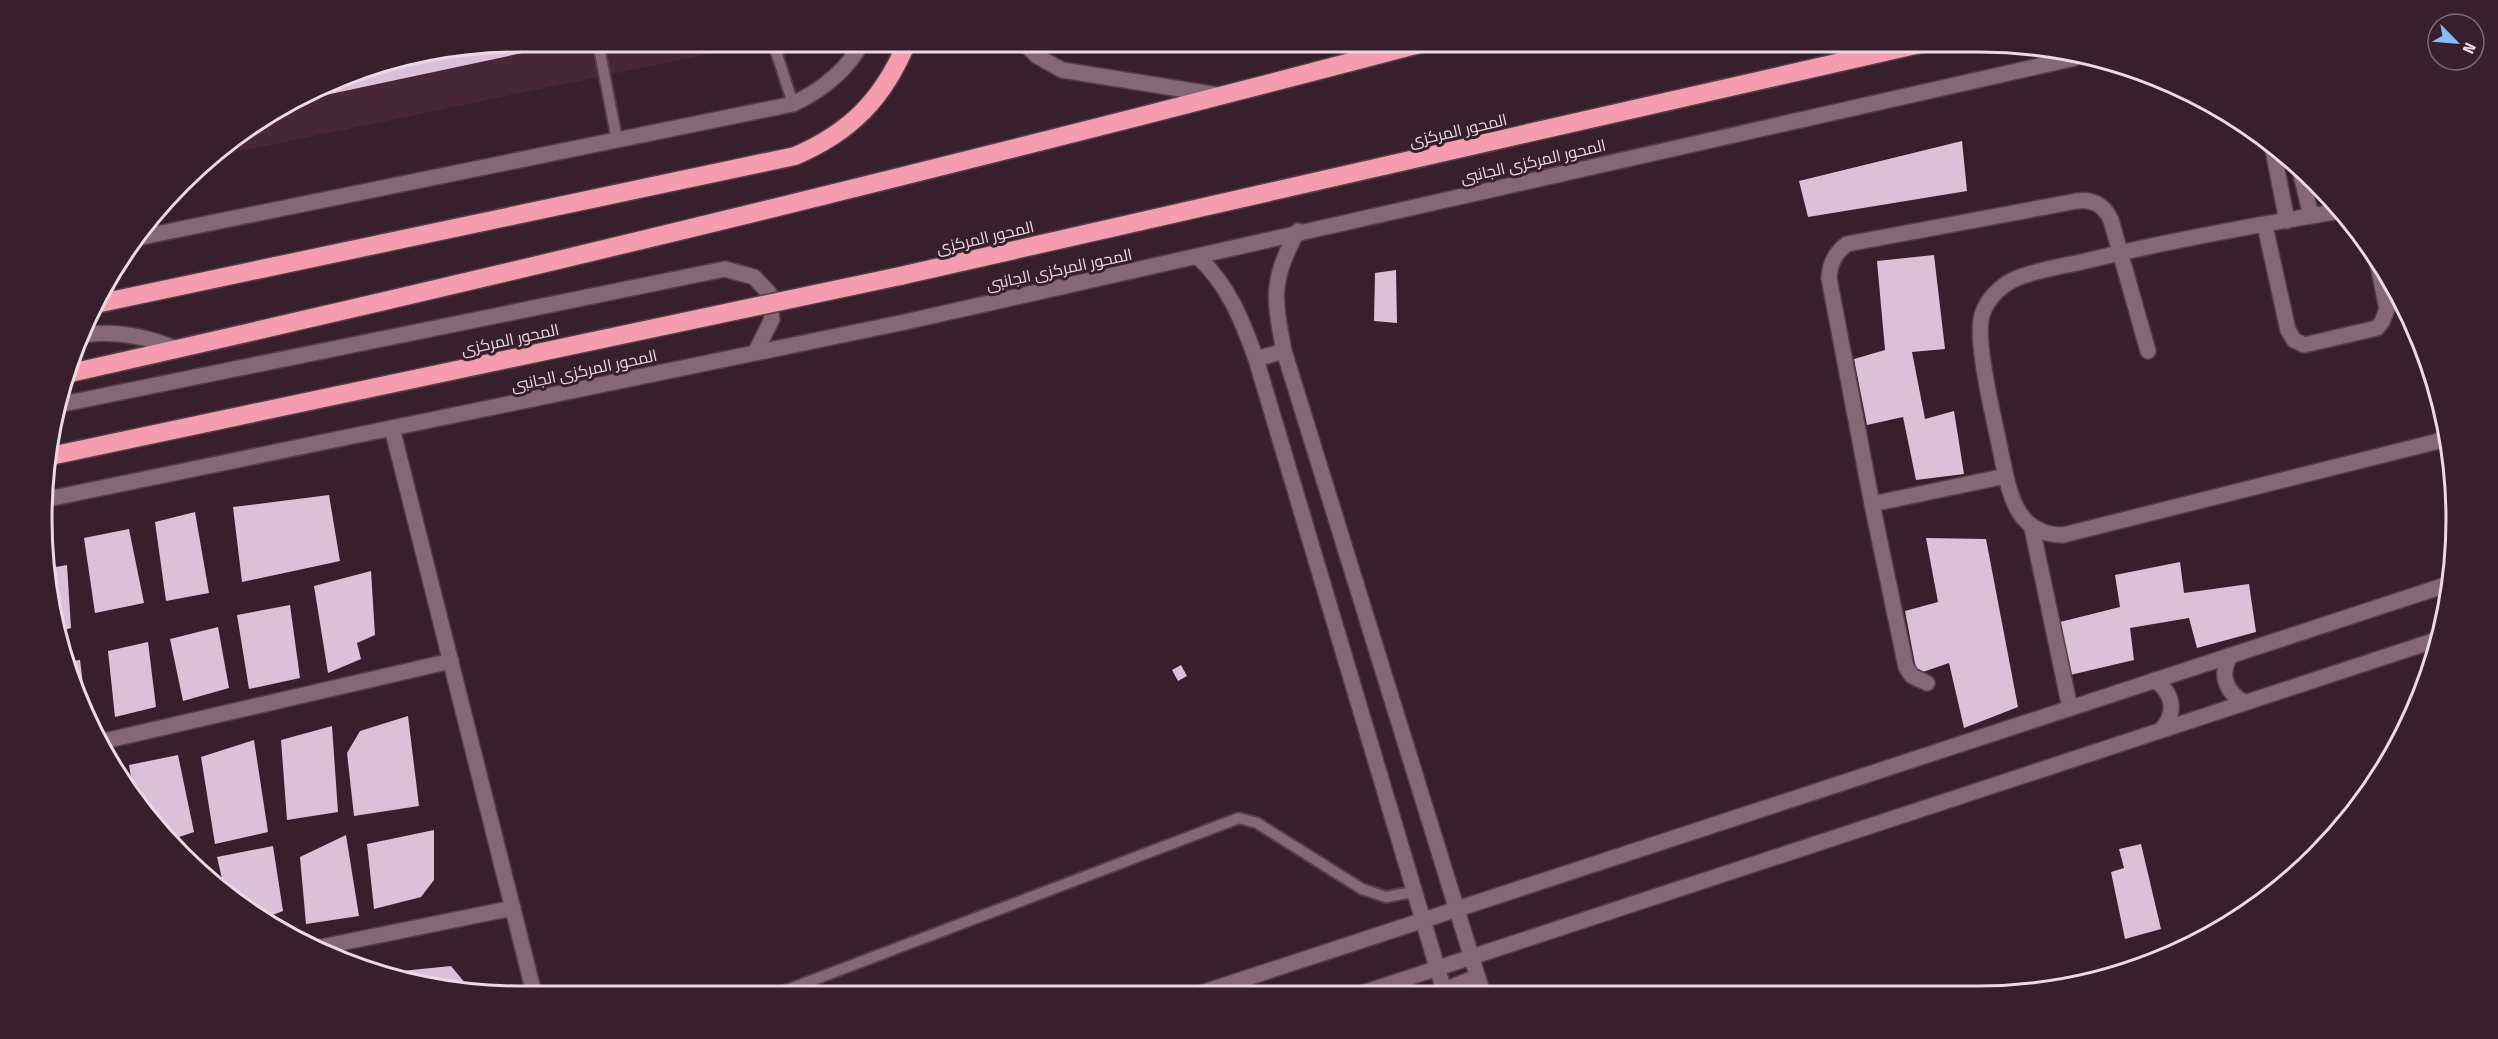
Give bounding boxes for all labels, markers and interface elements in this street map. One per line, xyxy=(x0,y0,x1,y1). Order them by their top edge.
north arrow xyxy=(2426,12,2486,72)
text: N xyxy=(2459,40,2480,56)
street label: المحور المركزى xyxy=(1407,110,1509,152)
street label: المحور المركزى الجانبى xyxy=(1459,136,1608,188)
street label: المحور المركزى xyxy=(934,217,1036,259)
street label: المحور المركزى الجانبى xyxy=(984,245,1134,295)
street label: المحور المركزى xyxy=(459,320,561,360)
street label: المحور المركزى الجانبى xyxy=(509,346,659,396)

